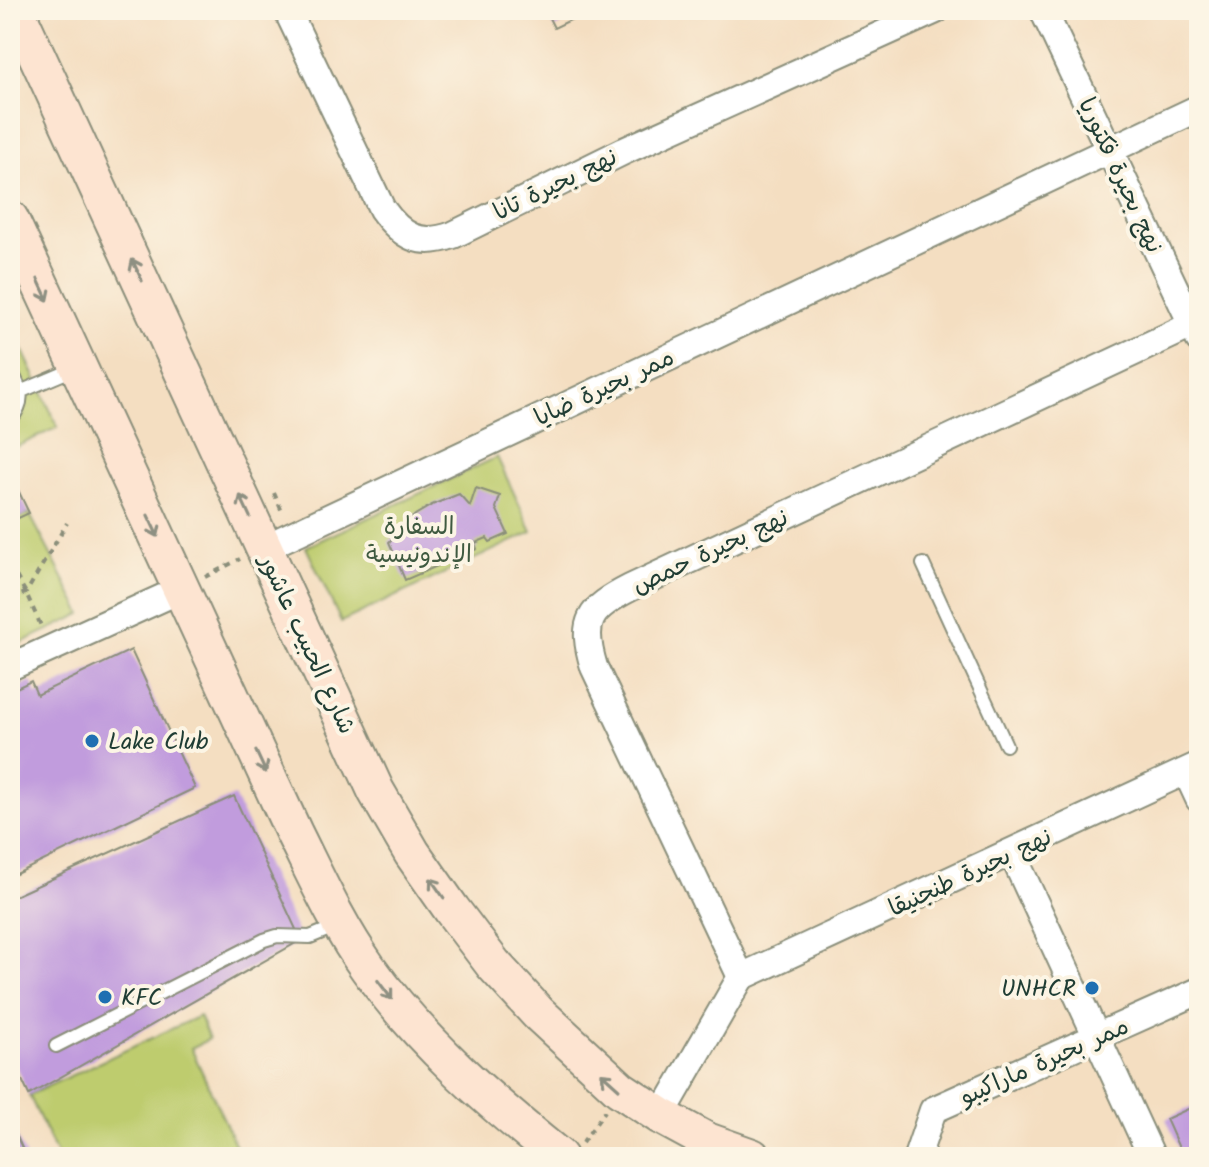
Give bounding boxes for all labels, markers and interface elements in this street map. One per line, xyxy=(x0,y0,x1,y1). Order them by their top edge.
street label: نهج بحيرة فكتوريا xyxy=(1066,91,1173,260)
street label: نهج بحيرة تانا xyxy=(487,138,624,232)
one-way arrow xyxy=(129,258,144,282)
one-way arrow xyxy=(36,278,51,302)
street label: ممر بحيرة ضايا xyxy=(528,339,681,438)
one-way arrow xyxy=(237,495,252,519)
street label: نهج بحيرة حمص xyxy=(626,499,795,606)
park label: السفارة الإندونيسية xyxy=(366,508,472,575)
one-way arrow xyxy=(146,513,161,538)
street label: شارع الحبيب عاشور xyxy=(247,546,365,741)
place label: Lake Club xyxy=(108,723,209,762)
marker: Lake Club xyxy=(83,732,101,750)
one-way arrow xyxy=(254,750,269,774)
street label: نهج بحيرة طنجنيقا xyxy=(882,818,1059,928)
one-way arrow xyxy=(429,878,445,900)
place label: UNHCR xyxy=(1001,970,1076,1009)
place label: KFC xyxy=(121,979,162,1018)
one-way arrow xyxy=(376,979,393,1000)
marker: UNHCR xyxy=(1083,979,1101,997)
marker: KFC xyxy=(96,988,114,1006)
street label: ممر بحيرة ماراكيبو xyxy=(953,1008,1136,1118)
one-way arrow xyxy=(601,1072,621,1090)

